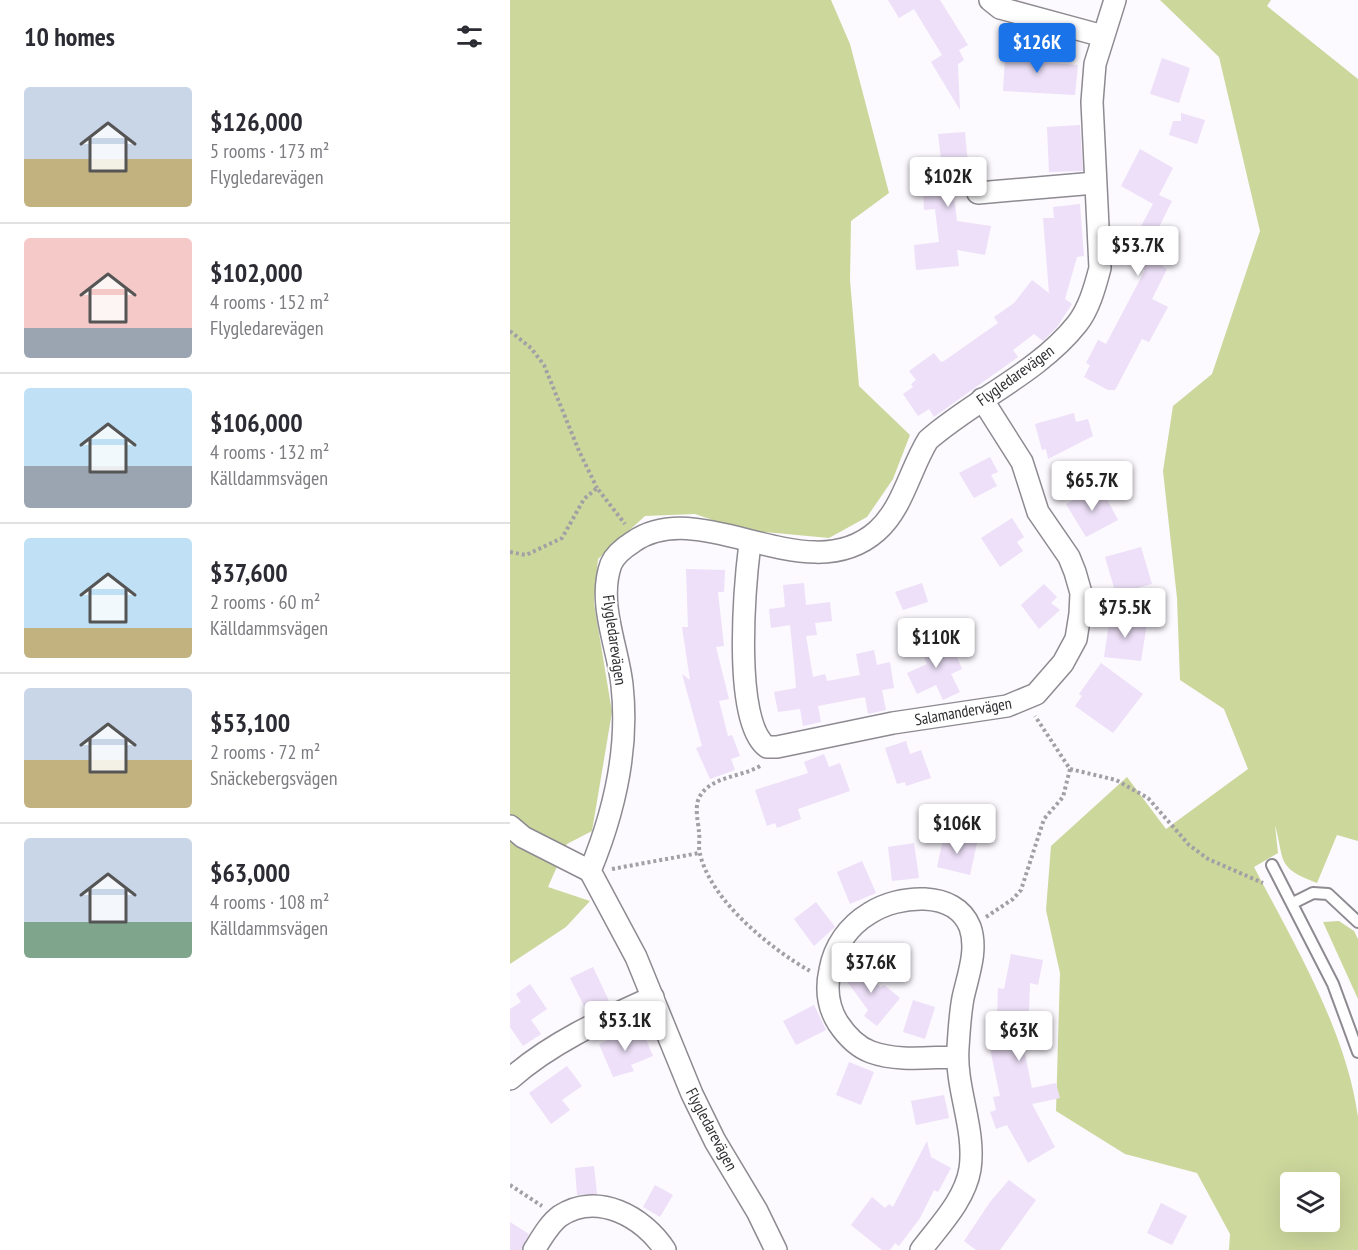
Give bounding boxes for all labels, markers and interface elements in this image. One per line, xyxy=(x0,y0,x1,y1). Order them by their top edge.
text: 10 homes xyxy=(24,20,115,53)
icon: filters xyxy=(453,20,486,53)
pin: $126K xyxy=(995,23,1079,74)
text: $126K xyxy=(1013,29,1061,55)
text: $126,000 xyxy=(210,105,303,138)
icon: home xyxy=(72,111,144,183)
text: 5 rooms · 173 m² xyxy=(210,138,329,164)
pin: $102K xyxy=(906,157,990,208)
text: $102K xyxy=(924,163,972,189)
text: Flygledarevägen xyxy=(210,164,324,190)
pin: $53.7K xyxy=(1089,226,1187,277)
text: $53.7K xyxy=(1112,232,1164,258)
text: $102,000 xyxy=(210,256,303,289)
icon: home xyxy=(72,262,144,334)
text: 4 rooms · 152 m² xyxy=(210,289,329,315)
text: Flygledarevägen xyxy=(210,315,324,341)
street label: Flygledarevägen xyxy=(972,340,1058,410)
text: $106,000 xyxy=(210,406,303,439)
icon: home xyxy=(72,412,144,484)
text: 4 rooms · 132 m² xyxy=(210,439,329,465)
pin: $65.7K xyxy=(1043,461,1141,512)
text: Källdammsvägen xyxy=(210,465,328,491)
text: $65.7K xyxy=(1066,467,1118,493)
text: $37,600 xyxy=(210,556,288,589)
icon: home xyxy=(72,562,144,634)
pin: $75.5K xyxy=(1076,588,1174,639)
text: 2 rooms · 60 m² xyxy=(210,589,320,615)
street label: Flygledarevägen xyxy=(599,594,631,686)
text: $75.5K xyxy=(1099,594,1151,620)
text: Källdammsvägen xyxy=(210,615,328,641)
pin: $110K xyxy=(894,618,978,669)
text: $110K xyxy=(912,624,960,650)
street label: Salamandervägen xyxy=(913,693,1013,729)
text: $53,100 xyxy=(210,706,290,739)
icon: home xyxy=(72,712,144,784)
text: 2 rooms · 72 m² xyxy=(210,739,320,765)
text: Snäckebergsvägen xyxy=(210,765,338,791)
pin: $106K xyxy=(915,804,999,855)
text: $106K xyxy=(933,810,981,836)
text: $63,000 xyxy=(210,856,290,889)
icon: home xyxy=(72,862,144,934)
text: 4 rooms · 108 m² xyxy=(210,889,329,915)
text: Källdammsvägen xyxy=(210,915,328,941)
pin: $37.6K xyxy=(822,943,920,994)
text: $37.6K xyxy=(846,949,896,975)
pin: $53.1K xyxy=(576,1001,674,1052)
text: $53.1K xyxy=(599,1007,651,1033)
pin: $63K xyxy=(983,1011,1055,1062)
text: $63K xyxy=(999,1017,1039,1043)
street label: Flygledarevägen xyxy=(682,1084,742,1174)
map controls xyxy=(1280,1172,1340,1232)
button: layers xyxy=(1280,1172,1340,1232)

